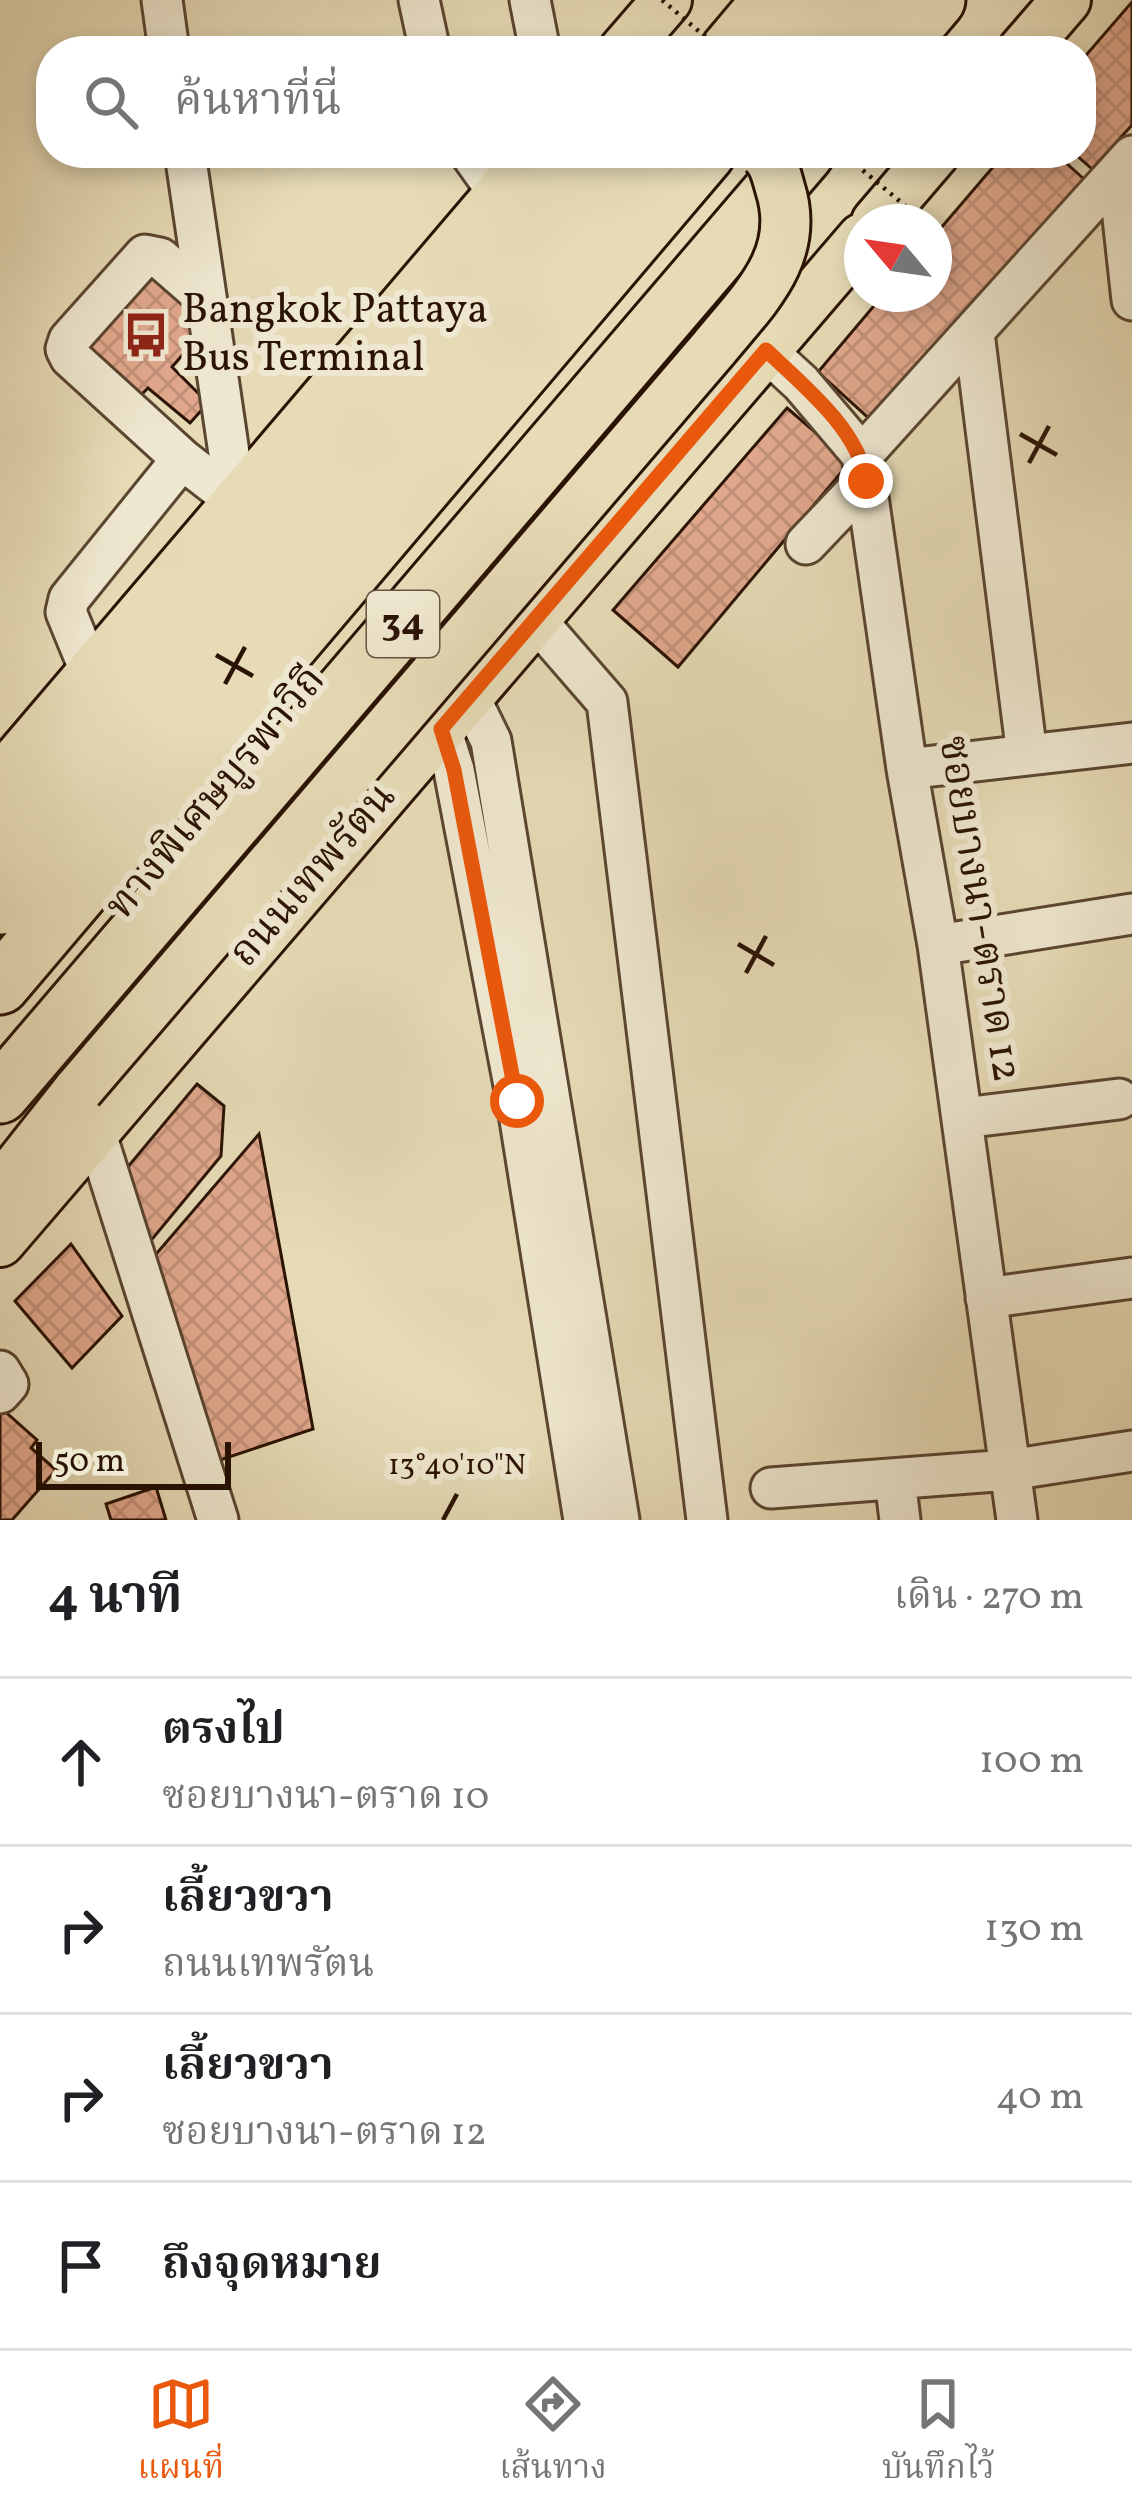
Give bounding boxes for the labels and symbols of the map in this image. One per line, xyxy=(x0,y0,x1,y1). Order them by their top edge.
north arrow xyxy=(844,204,952,312)
place label: Bangkok Pattaya Bus Terminal xyxy=(182,282,488,389)
bus stop icon: Bangkok Pattaya Bus Terminal xyxy=(121,310,171,360)
route end xyxy=(839,454,893,508)
road number: 34 xyxy=(367,591,439,657)
street label: ทางพิเศษบูรพาวิถี xyxy=(93,654,341,934)
street label: ซอยบางนา-ตราด 12 xyxy=(922,732,1034,1086)
street label: ถนนเทพรัตน xyxy=(217,770,411,982)
route start xyxy=(490,1074,544,1128)
scale bar xyxy=(36,1436,231,1489)
text: 13°40'10"N xyxy=(388,1445,526,1487)

